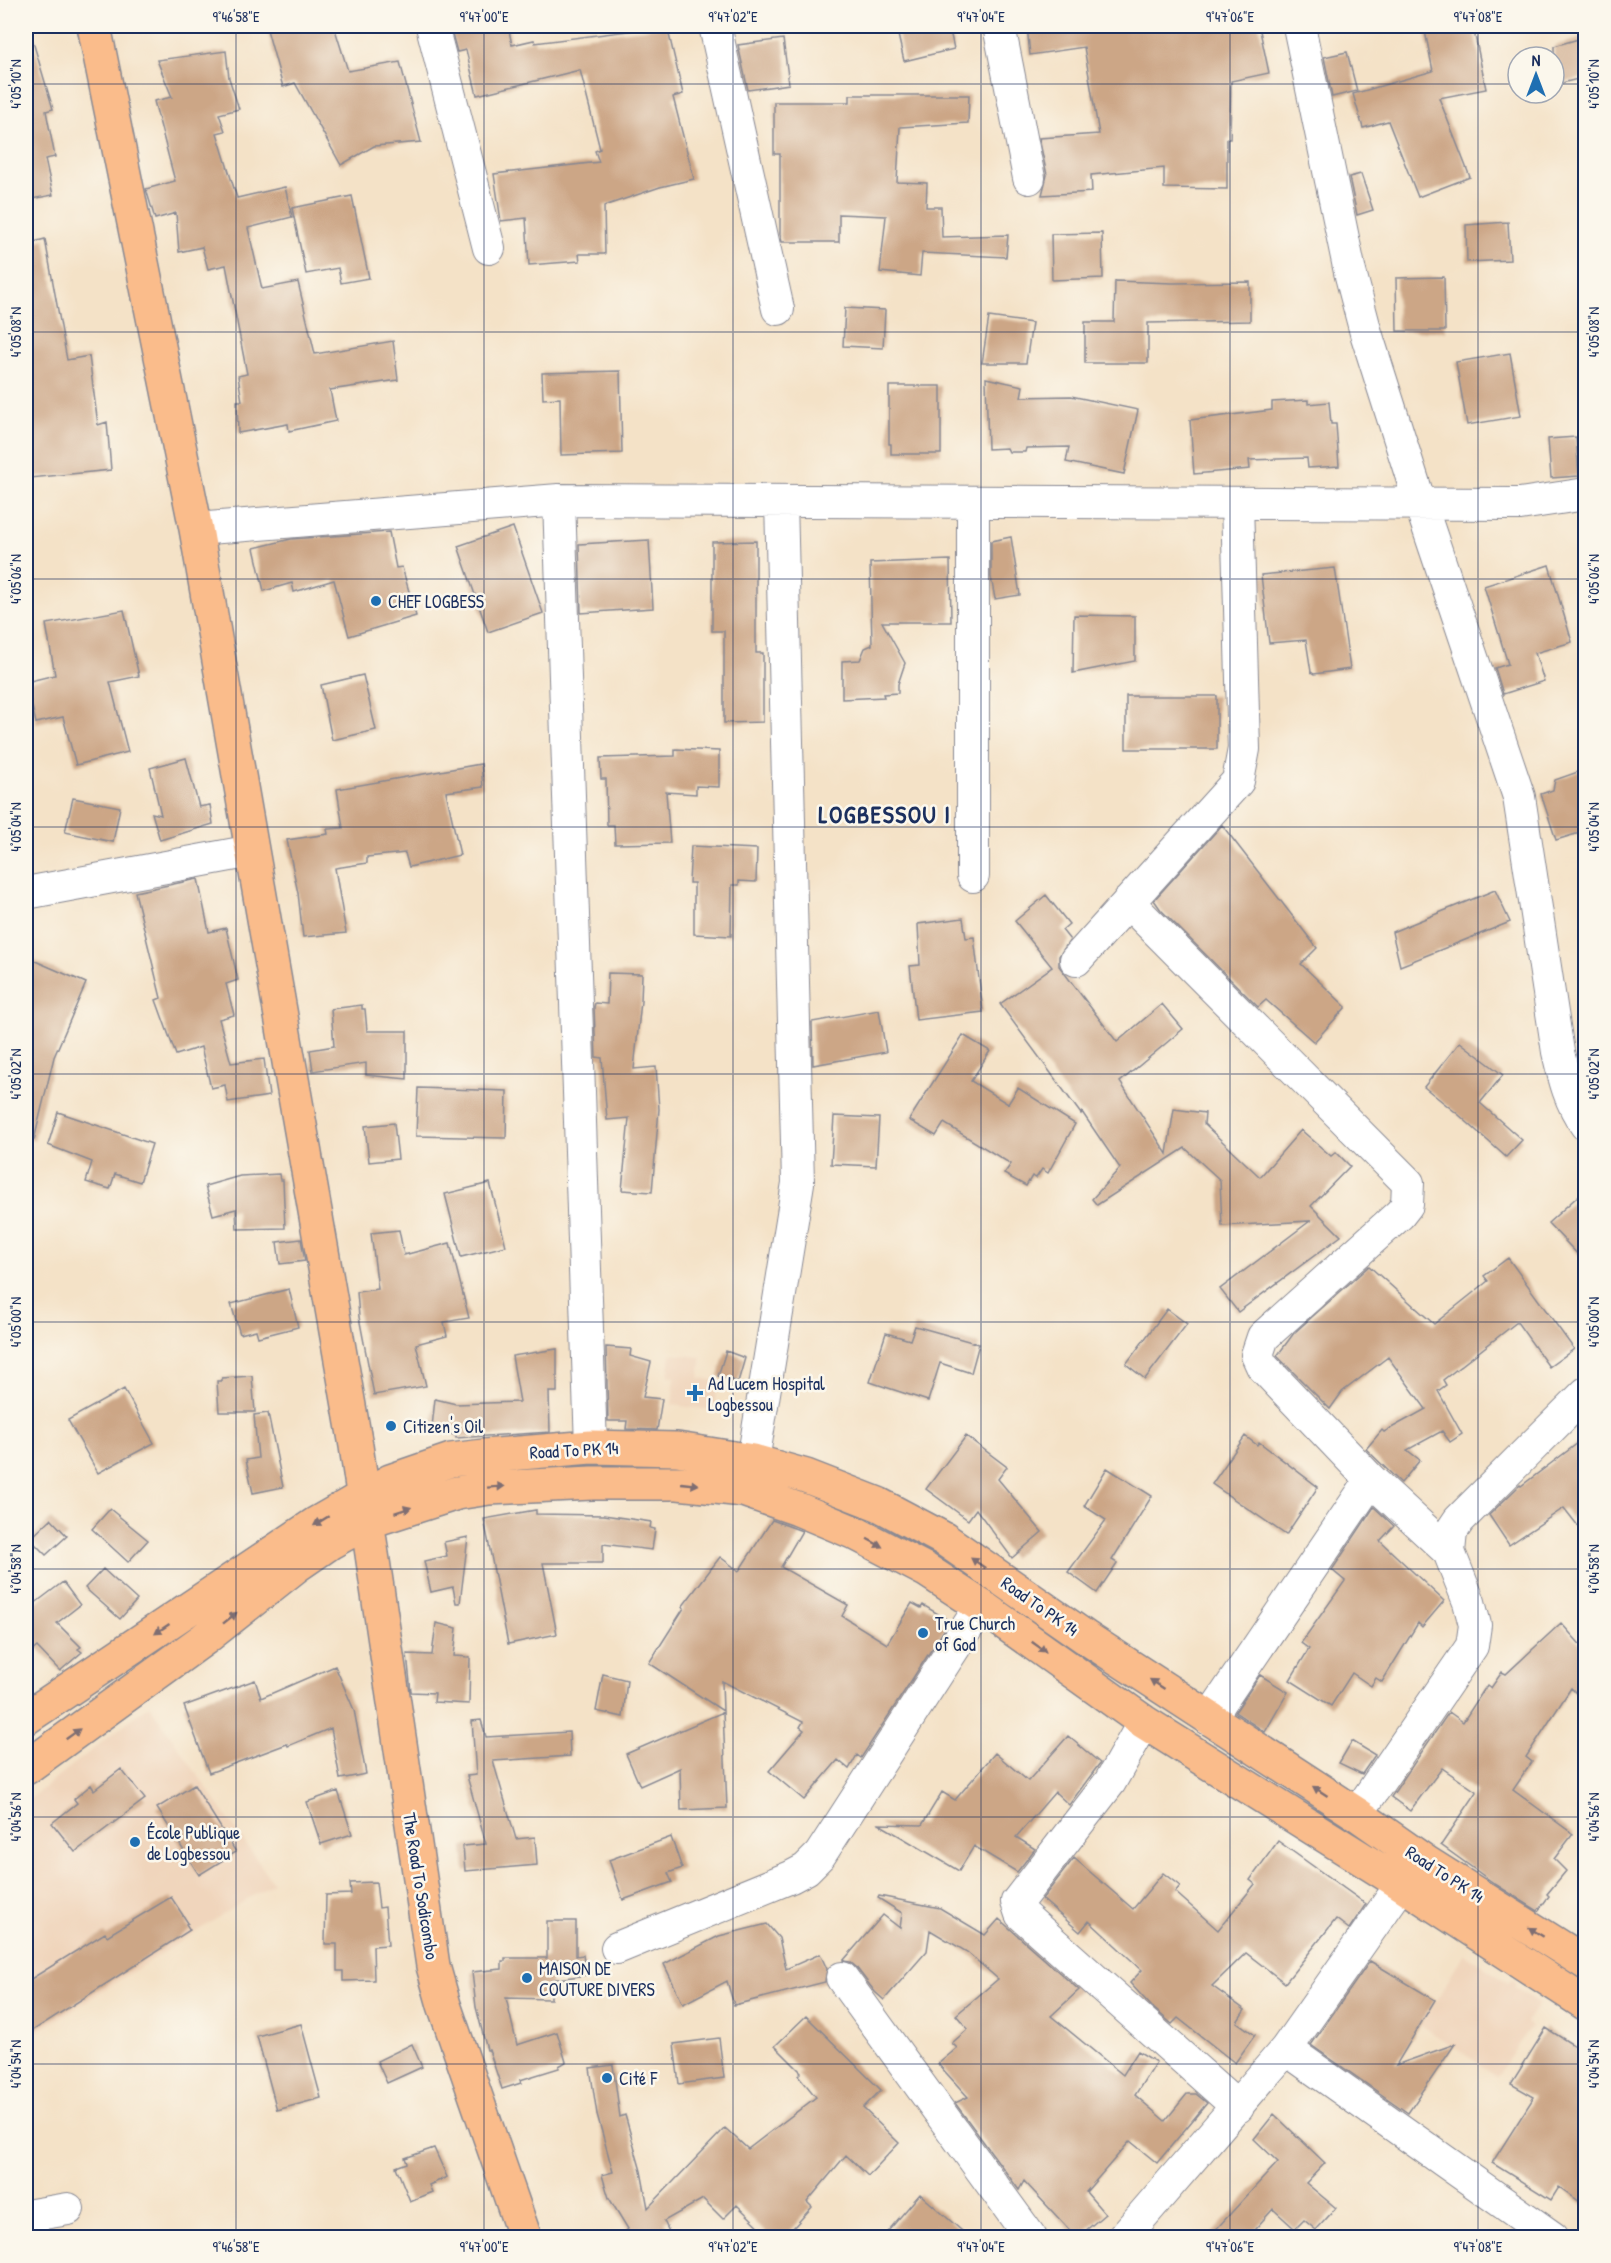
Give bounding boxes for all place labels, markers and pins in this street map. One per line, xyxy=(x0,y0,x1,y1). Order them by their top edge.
place label: CHEF LOGBESS xyxy=(388,589,484,614)
marker: CHEF LOGBESS xyxy=(369,594,383,608)
place label: Ad Lucem Hospital Logbessou xyxy=(708,1371,825,1417)
marker: Ad Lucem Hospital Logbessou xyxy=(686,1384,704,1402)
place label: Citizen's Oil xyxy=(403,1414,483,1439)
marker: Citizen's Oil xyxy=(384,1419,398,1433)
place label: True Church of God xyxy=(935,1611,1015,1657)
marker: True Church of God xyxy=(916,1626,930,1640)
place label: École Publique de Logbessou xyxy=(147,1820,240,1866)
marker: École Publique de Logbessou xyxy=(128,1835,142,1849)
place label: MAISON DE COUTURE DIVERS xyxy=(539,1956,655,2002)
marker: MAISON DE COUTURE DIVERS xyxy=(520,1971,534,1985)
place label: Cité F xyxy=(619,2066,658,2091)
marker: Cité F xyxy=(600,2071,614,2085)

